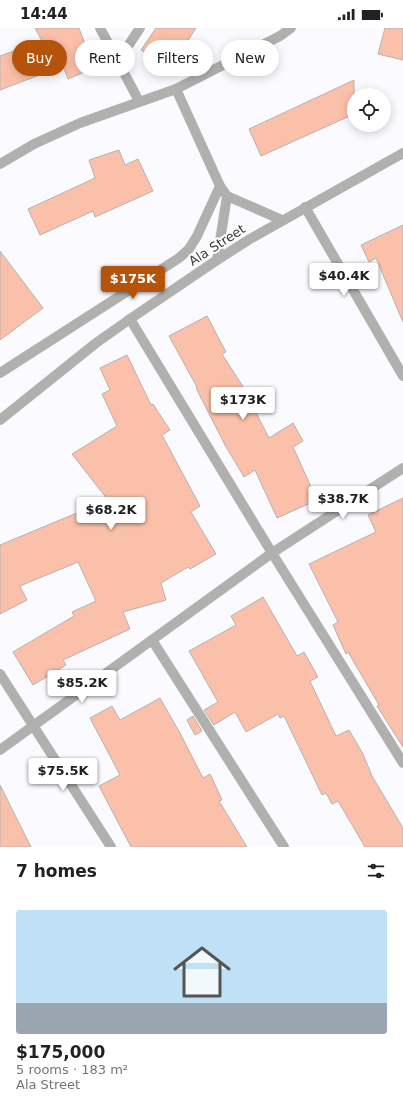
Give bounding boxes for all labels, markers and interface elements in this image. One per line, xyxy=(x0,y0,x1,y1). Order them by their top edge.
text: 14:44 xyxy=(20,5,68,23)
chip: Buy xyxy=(12,40,67,76)
chip: Rent xyxy=(75,40,135,76)
chip: Filters xyxy=(143,40,213,76)
chip: New xyxy=(221,40,279,76)
map controls xyxy=(347,88,391,132)
button: locate xyxy=(347,88,391,132)
street label: Ala Street xyxy=(186,221,248,269)
pin: $40.4K xyxy=(311,263,377,297)
pin: $175K xyxy=(105,266,161,300)
text: $40.4K xyxy=(318,268,370,283)
text: $175K xyxy=(110,271,156,286)
pin: $173K xyxy=(215,387,271,421)
text: $173K xyxy=(220,392,266,407)
pin: $38.7K xyxy=(310,486,376,520)
text: $38.7K xyxy=(317,491,369,506)
pin: $68.2K xyxy=(78,497,144,531)
text: $68.2K xyxy=(85,502,137,517)
pin: $85.2K xyxy=(49,670,115,704)
text: $85.2K xyxy=(56,675,108,690)
pin: $75.5K xyxy=(30,758,96,792)
text: $75.5K xyxy=(37,763,89,778)
icon: filters xyxy=(365,860,387,882)
text: 7 homes xyxy=(16,861,97,881)
icon: home xyxy=(166,936,238,1008)
text: $175,000 xyxy=(16,1042,105,1062)
text: 5 rooms · 183 m² xyxy=(16,1062,128,1077)
text: Ala Street xyxy=(16,1077,80,1092)

